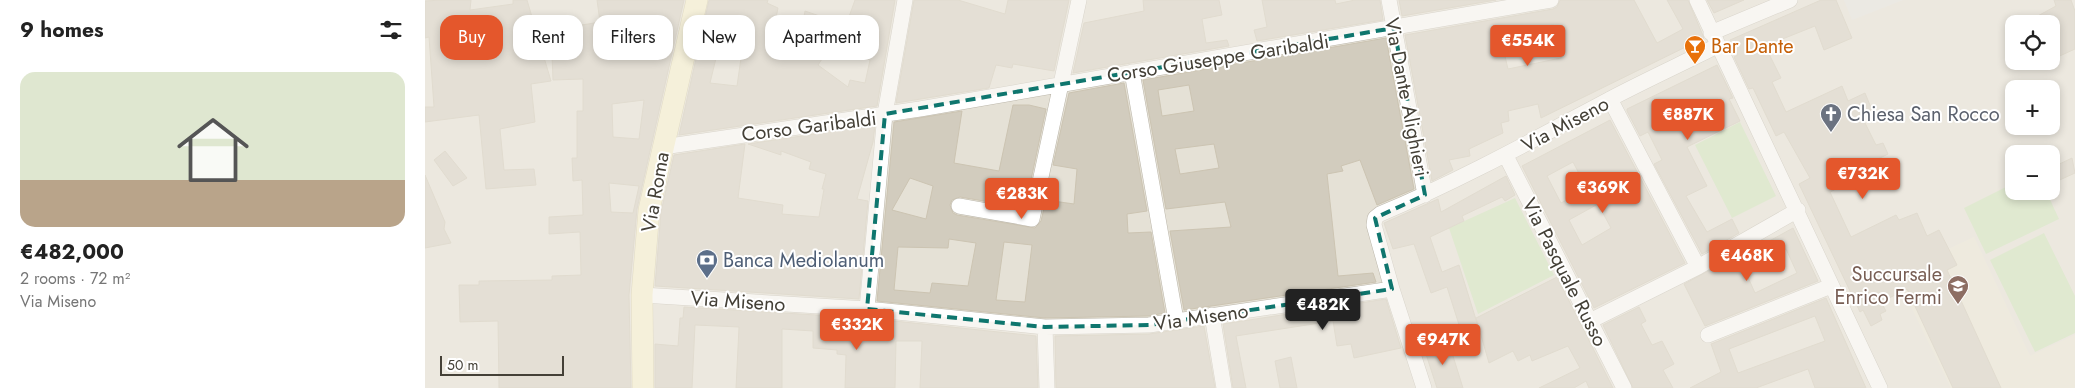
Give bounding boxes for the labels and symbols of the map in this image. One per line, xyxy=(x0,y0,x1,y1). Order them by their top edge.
street label: Via Dante Alighieri xyxy=(1377,15,1436,179)
pin: €554K xyxy=(1493,24,1563,67)
street label: Corso Giuseppe Garibaldi xyxy=(1105,27,1331,90)
place label: Bar Dante xyxy=(1711,32,1793,61)
bar icon: Bar Dante xyxy=(1683,34,1707,65)
street label: Via Miseno xyxy=(1516,89,1614,160)
pin: €887K xyxy=(1653,98,1723,141)
place label: Chiesa San Rocco xyxy=(1847,100,2000,129)
church icon: Chiesa San Rocco xyxy=(1819,102,1843,133)
street label: Corso Garibaldi xyxy=(740,104,878,149)
street label: Via Roma xyxy=(634,149,677,235)
pin: €732K xyxy=(1828,158,1898,200)
pin: €369K xyxy=(1568,172,1638,214)
pin: €283K xyxy=(987,178,1057,220)
street label: Via Pasquale Russo xyxy=(1515,193,1615,352)
pin: €468K xyxy=(1712,240,1782,282)
place label: Banca Mediolanum xyxy=(723,246,884,275)
bank icon: Banca Mediolanum xyxy=(695,248,719,279)
place label: Succursale Enrico Fermi xyxy=(1835,260,1942,312)
school or university icon: Succursale Enrico Fermi xyxy=(1946,274,1970,305)
street label: Via Miseno xyxy=(689,284,787,319)
pin: €482K xyxy=(1288,288,1358,331)
street label: Via Miseno xyxy=(1152,297,1250,338)
pin: €332K xyxy=(822,308,892,351)
pin: €947K xyxy=(1408,324,1478,366)
scale bar xyxy=(440,353,564,376)

